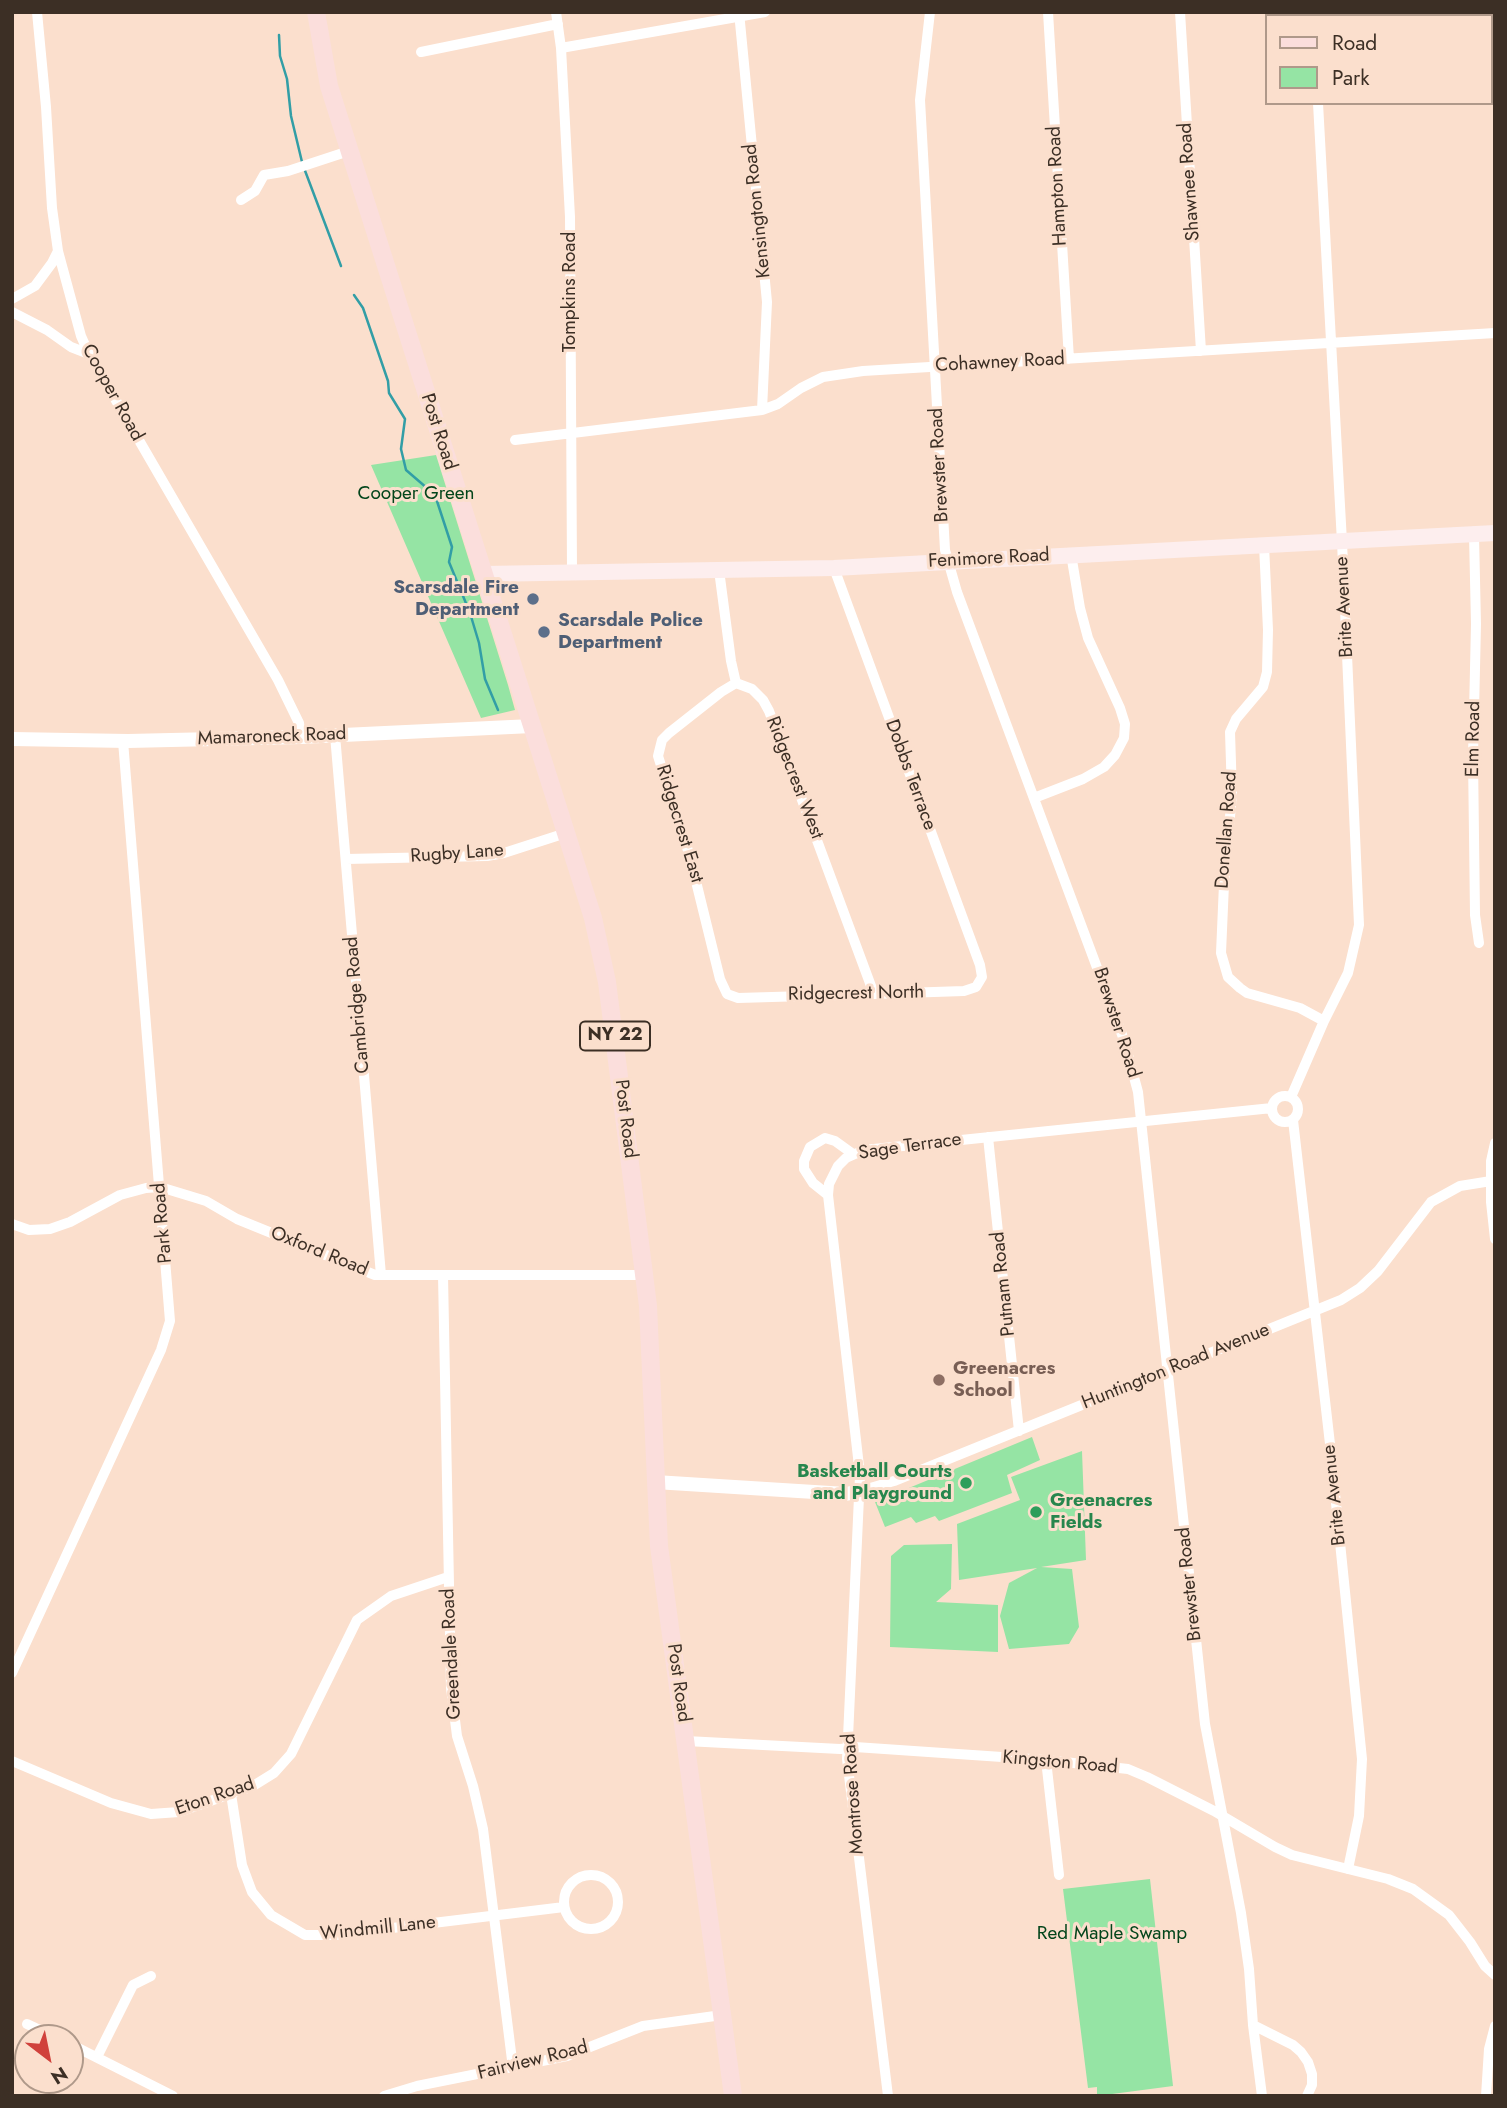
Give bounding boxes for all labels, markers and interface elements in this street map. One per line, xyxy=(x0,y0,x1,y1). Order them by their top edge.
legend xyxy=(1266,14,1493,105)
text: Road xyxy=(1332,28,1377,58)
text: Park xyxy=(1332,63,1369,93)
street label: Shawnee Road xyxy=(1174,122,1206,242)
street label: Hampton Road xyxy=(1043,126,1073,246)
street label: Kensington Road xyxy=(740,143,776,279)
street label: Tompkins Road xyxy=(559,232,581,352)
street label: Cooper Road xyxy=(76,340,148,446)
street label: Cohawney Road xyxy=(935,348,1065,378)
street label: Post Road xyxy=(415,391,461,473)
street label: Brewster Road xyxy=(926,407,954,523)
park label: Cooper Green xyxy=(357,483,475,505)
street label: Fenimore Road xyxy=(928,544,1050,574)
street label: Brite Avenue xyxy=(1331,556,1359,658)
place label: Scarsdale Fire Department xyxy=(393,577,519,621)
marker: Scarsdale Fire Department xyxy=(525,591,541,607)
place label: Scarsdale Police Department xyxy=(558,610,703,654)
marker: Scarsdale Police Department xyxy=(536,624,552,640)
street label: Elm Road xyxy=(1462,701,1486,777)
street label: Ridgecrest West xyxy=(760,714,828,842)
street label: Dobbs Terrace xyxy=(879,717,941,833)
street label: Mamaroneck Road xyxy=(197,723,347,751)
street label: Ridgecrest East xyxy=(650,762,708,886)
street label: Donellan Road xyxy=(1212,771,1242,889)
street label: Rugby Lane xyxy=(410,839,504,869)
street label: Cambridge Road xyxy=(341,936,375,1074)
street label: Brewster Road xyxy=(1087,965,1145,1081)
street label: Ridgecrest North xyxy=(788,981,924,1007)
road number: NY 22 xyxy=(580,1021,650,1050)
street label: Post Road xyxy=(609,1078,641,1160)
street label: Sage Terrace xyxy=(857,1128,963,1166)
street label: Park Road xyxy=(148,1182,178,1264)
street label: Oxford Road xyxy=(267,1222,371,1282)
street label: Putnam Road xyxy=(987,1231,1021,1337)
street label: Huntington Road Avenue xyxy=(1079,1319,1273,1415)
place label: Greenacres School xyxy=(953,1358,1055,1402)
marker: Greenacres School xyxy=(931,1372,947,1388)
street label: Brite Avenue xyxy=(1318,1443,1352,1547)
place label: Basketball Courts and Playground xyxy=(797,1461,952,1505)
marker: Basketball Courts and Playground xyxy=(958,1475,974,1491)
place label: Greenacres Fields xyxy=(1050,1490,1152,1534)
marker: Greenacres Fields xyxy=(1028,1504,1044,1520)
street label: Brewster Road xyxy=(1173,1526,1207,1642)
street label: Greendale Road xyxy=(437,1588,467,1720)
street label: Post Road xyxy=(661,1642,695,1724)
street label: Montrose Road xyxy=(838,1733,870,1855)
street label: Kingston Road xyxy=(1001,1747,1119,1779)
street label: Eton Road xyxy=(173,1773,257,1821)
street label: Windmill Lane xyxy=(319,1912,437,1946)
park label: Red Maple Swamp xyxy=(1037,1923,1187,1945)
north arrow xyxy=(14,2024,84,2094)
street label: Fairview Road xyxy=(476,2036,590,2086)
text: N xyxy=(46,2060,73,2091)

